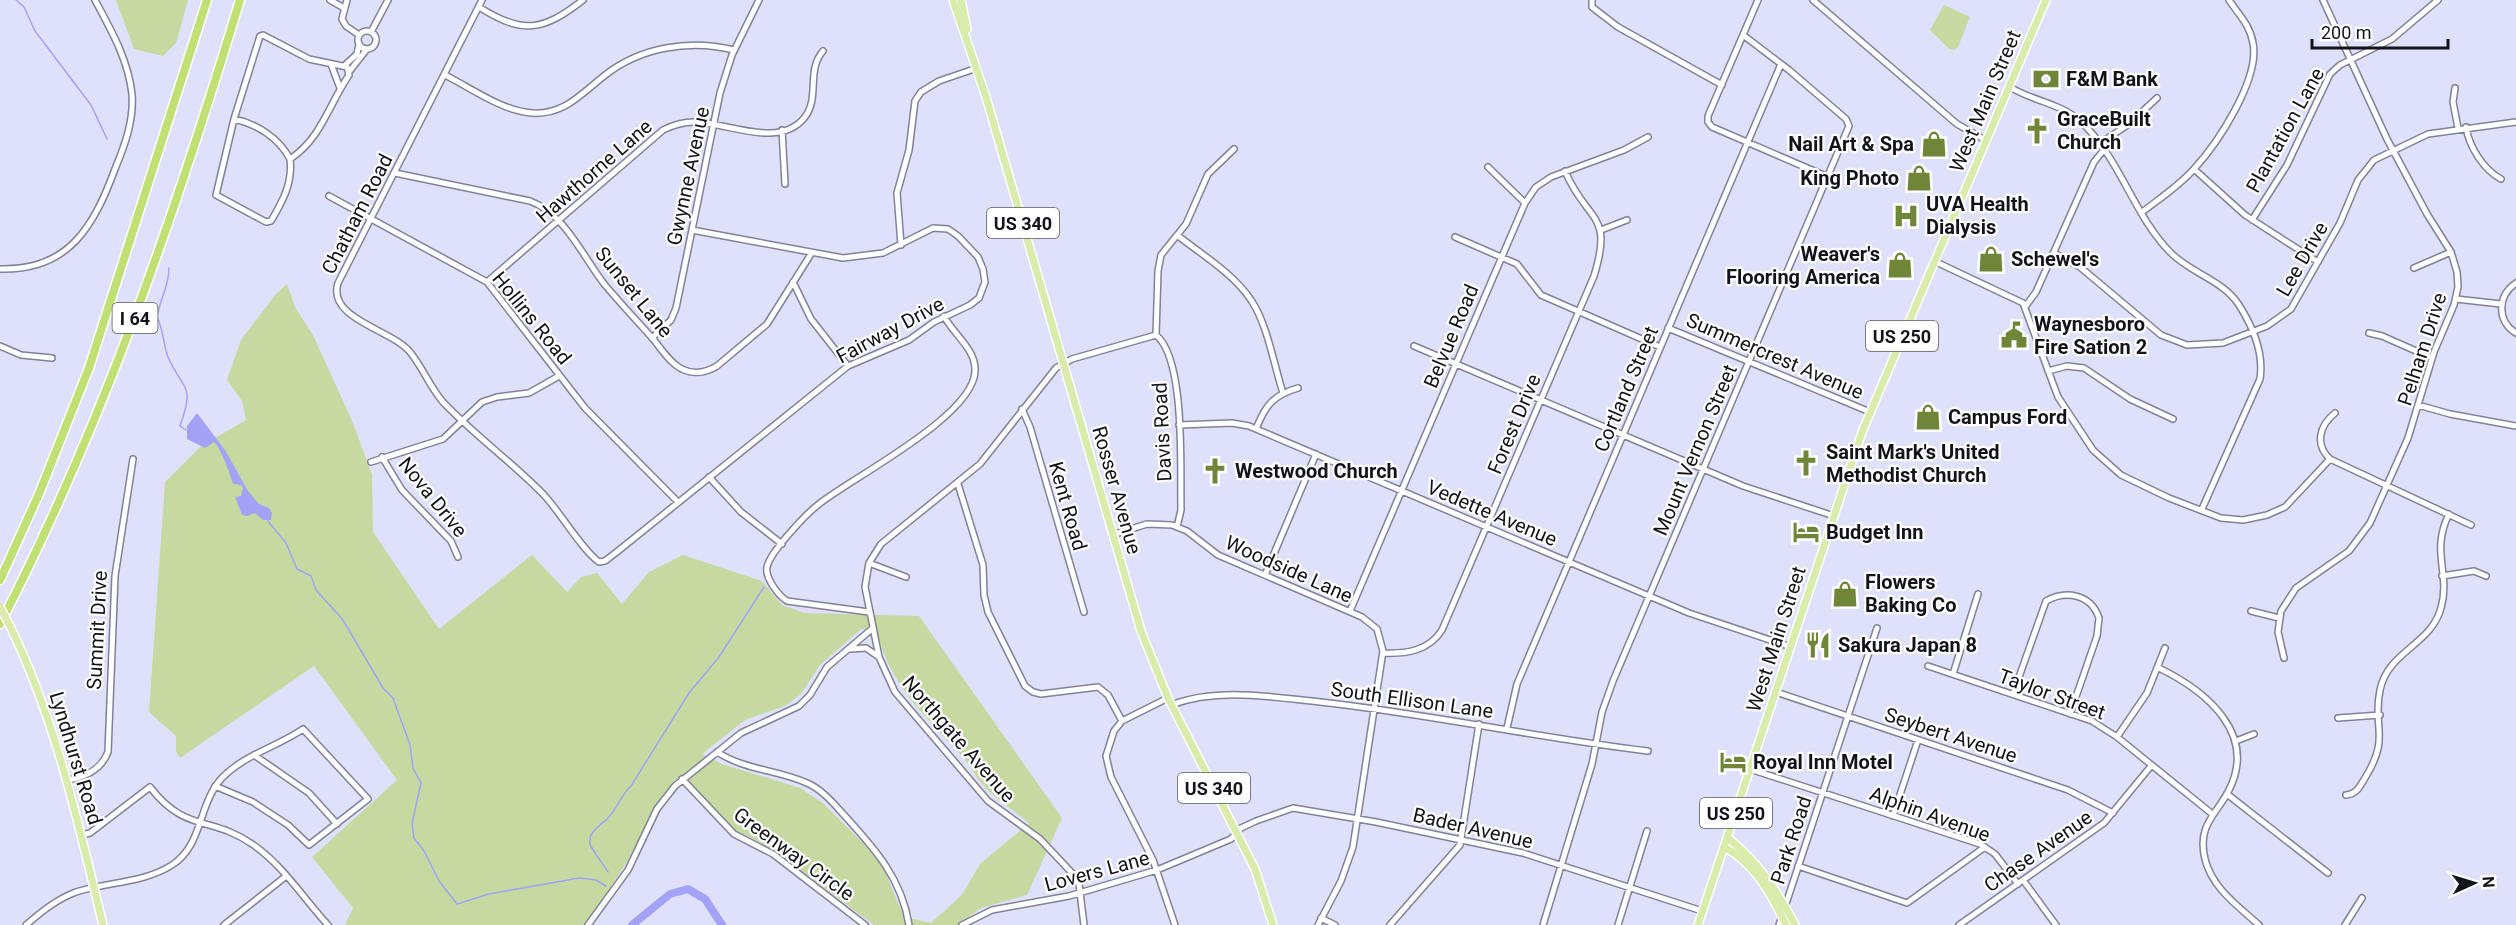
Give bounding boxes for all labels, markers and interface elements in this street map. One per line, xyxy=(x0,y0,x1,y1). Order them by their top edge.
scale bar xyxy=(2312,12,2448,50)
text: 200 m xyxy=(2321,22,2372,43)
street label: West Main Street xyxy=(1944,26,2026,176)
street label: Plantation Lane xyxy=(2241,63,2329,197)
bank icon: F&M Bank xyxy=(2031,64,2061,94)
place label: F&M Bank xyxy=(2066,67,2158,91)
street label: Gwynne Avenue xyxy=(662,104,714,248)
place label: GraceBuilt Church xyxy=(2057,107,2151,154)
street label: Hawthorne Lane xyxy=(531,114,657,228)
church icon: GraceBuilt Church xyxy=(2022,116,2052,146)
shop icon: Nail Art & Spa xyxy=(1919,129,1949,159)
place label: Nail Art & Spa xyxy=(1788,132,1914,156)
street label: Chatham Road xyxy=(316,150,398,278)
shop icon: King Photo xyxy=(1904,163,1934,193)
place label: King Photo xyxy=(1800,166,1899,190)
place label: UVA Health Dialysis xyxy=(1926,192,2029,239)
hospital icon: UVA Health Dialysis xyxy=(1891,201,1921,231)
road number: US 340 xyxy=(987,208,1059,238)
street label: Lee Drive xyxy=(2271,218,2333,300)
street label: Sunset Lane xyxy=(590,242,678,342)
place label: Weaver's Flooring America xyxy=(1726,242,1880,289)
shop icon: Schewel's xyxy=(1976,244,2006,274)
place label: Schewel's xyxy=(2011,247,2099,271)
shop icon: Weaver's Flooring America xyxy=(1885,250,1915,280)
street label: Hollins Road xyxy=(487,267,577,369)
street label: Belvue Road xyxy=(1418,281,1484,391)
street label: Pelham Drive xyxy=(2392,290,2452,408)
street label: Fairway Drive xyxy=(832,292,948,368)
road number: I 64 xyxy=(112,303,158,333)
street label: Summercrest Avenue xyxy=(1683,308,1867,404)
place label: Waynesboro Fire Sation 2 xyxy=(2034,312,2147,359)
public building icon: Waynesboro Fire Sation 2 xyxy=(1999,320,2029,350)
road number: US 250 xyxy=(1866,321,1938,351)
street label: Cortland Street xyxy=(1589,323,1663,455)
street label: Mount Vernon Street xyxy=(1648,361,1742,539)
street label: Forest Drive xyxy=(1482,370,1546,478)
street label: Davis Road xyxy=(1147,382,1177,482)
shop icon: Campus Ford xyxy=(1913,402,1943,432)
place label: Campus Ford xyxy=(1948,405,2067,429)
street label: Rosser Avenue xyxy=(1087,423,1147,557)
place label: Saint Mark's United Methodist Church xyxy=(1826,440,2000,487)
church icon: Saint Mark's United Methodist Church xyxy=(1791,448,1821,478)
street label: Nova Drive xyxy=(394,452,472,542)
church icon: Westwood Church xyxy=(1200,456,1230,486)
street label: Kent Road xyxy=(1044,459,1092,553)
place label: Westwood Church xyxy=(1235,459,1398,483)
street label: Vedette Avenue xyxy=(1423,475,1561,551)
hotel icon: Budget Inn xyxy=(1791,517,1821,547)
place label: Budget Inn xyxy=(1826,520,1923,544)
street label: Woodside Lane xyxy=(1222,530,1356,608)
street label: West Main Street xyxy=(1741,563,1811,715)
street label: Summit Drive xyxy=(82,570,112,690)
place label: Flowers Baking Co xyxy=(1865,570,1956,617)
shop icon: Flowers Baking Co xyxy=(1830,579,1860,609)
restaurant icon: Sakura Japan 8 xyxy=(1803,630,1833,660)
place label: Sakura Japan 8 xyxy=(1838,633,1977,657)
street label: Taylor Street xyxy=(1995,664,2109,724)
street label: Northgate Avenue xyxy=(897,671,1021,807)
street label: South Ellison Lane xyxy=(1329,677,1495,723)
street label: Lyndhurst Road xyxy=(44,689,108,827)
street label: Seybert Avenue xyxy=(1882,702,2020,768)
hotel icon: Royal Inn Motel xyxy=(1718,747,1748,777)
place label: Royal Inn Motel xyxy=(1753,750,1893,774)
road number: US 340 xyxy=(1178,773,1250,803)
street label: Alphin Avenue xyxy=(1866,781,1994,847)
street label: Park Road xyxy=(1766,793,1816,887)
road number: US 250 xyxy=(1700,798,1772,828)
street label: Greenway Circle xyxy=(729,802,859,906)
street label: Bader Avenue xyxy=(1411,803,1535,853)
street label: Chase Avenue xyxy=(1979,805,2097,897)
street label: Lovers Lane xyxy=(1042,845,1152,897)
north arrow xyxy=(2444,853,2504,913)
text: N xyxy=(2479,876,2498,888)

